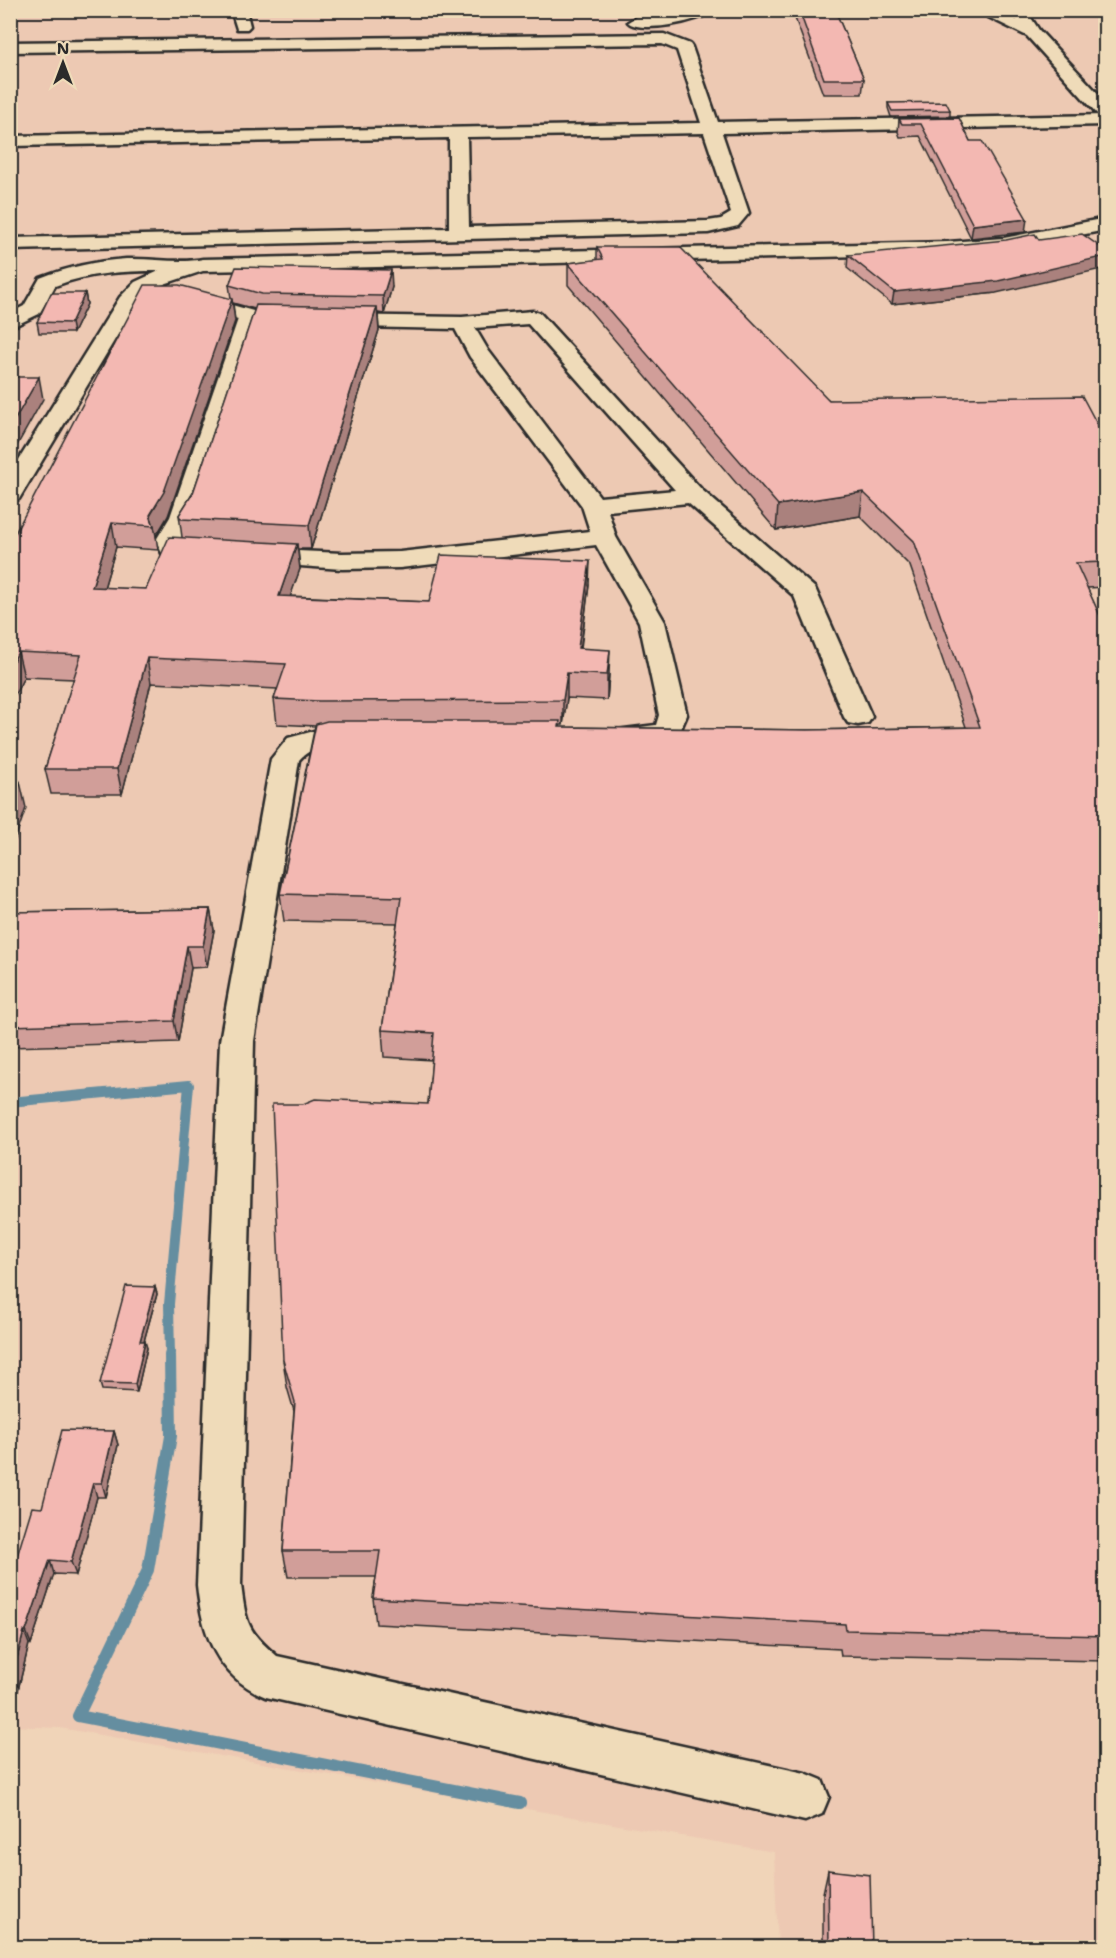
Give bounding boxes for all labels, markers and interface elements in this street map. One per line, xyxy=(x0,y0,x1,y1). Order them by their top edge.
north arrow xyxy=(33,33,93,93)
text: N xyxy=(57,38,69,59)

